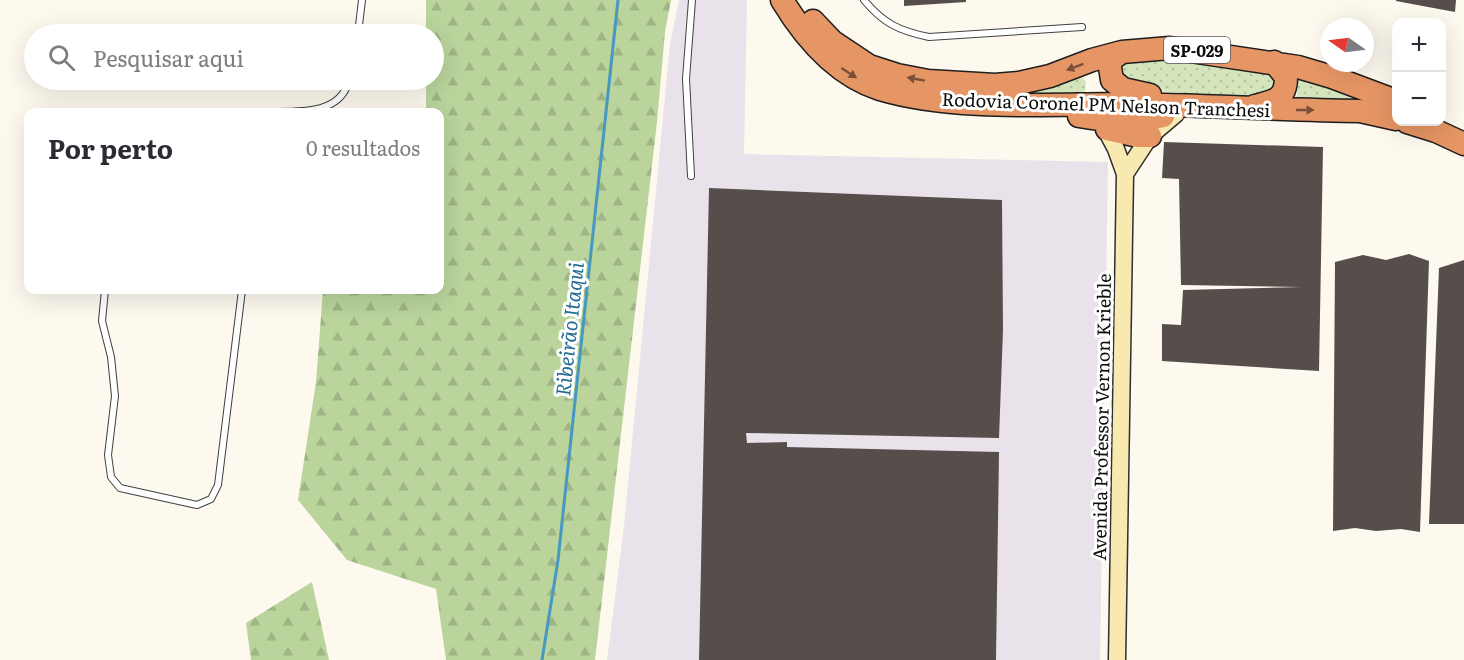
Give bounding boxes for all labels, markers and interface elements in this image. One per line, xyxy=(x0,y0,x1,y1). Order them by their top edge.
north arrow xyxy=(1320,18,1374,72)
map controls xyxy=(1392,18,1446,126)
button: + xyxy=(1392,18,1446,72)
search box xyxy=(24,24,444,90)
road number: SP-029 xyxy=(1164,37,1230,63)
icon: search xyxy=(45,41,78,74)
text: Pesquisar aqui xyxy=(93,41,244,74)
one-way arrow xyxy=(1066,62,1084,72)
one-way arrow xyxy=(840,68,857,79)
button: − xyxy=(1392,72,1446,126)
one-way arrow xyxy=(907,74,926,83)
street label: Rodovia Coronel PM Nelson Tranchesi xyxy=(941,85,1271,123)
one-way arrow xyxy=(1296,105,1315,115)
text: Por perto xyxy=(48,128,173,167)
text: 0 resultados xyxy=(306,132,420,162)
water label: Ribeirão Itaqui xyxy=(546,260,590,397)
street label: Avenida Professor Vernon Krieble xyxy=(1085,273,1117,561)

